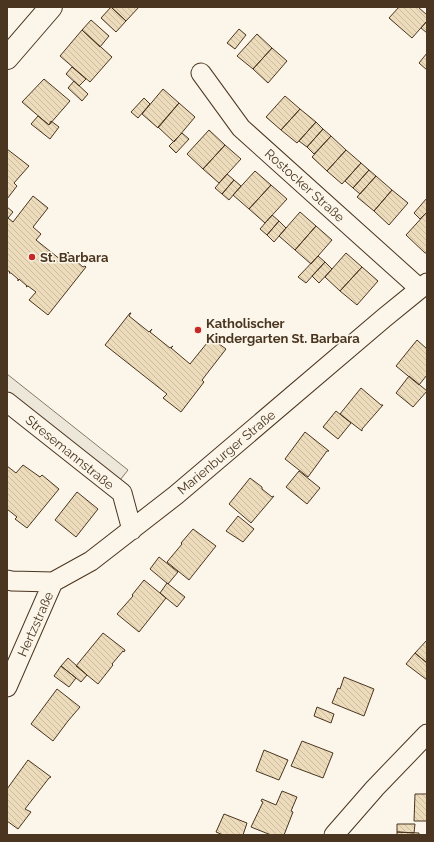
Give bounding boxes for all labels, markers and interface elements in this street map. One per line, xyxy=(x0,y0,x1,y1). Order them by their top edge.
street label: Rostocker Straße xyxy=(262,146,348,225)
place label: St. Barbara xyxy=(40,250,109,265)
marker: St. Barbara xyxy=(27,252,37,262)
place label: Katholischer Kindergarten St. Barbara xyxy=(206,316,360,346)
marker: Katholischer Kindergarten St. Barbara xyxy=(193,325,203,335)
street label: Marienburger Straße xyxy=(174,407,279,498)
street label: Stresemannstraße xyxy=(23,412,117,493)
street label: Hertzstraße xyxy=(14,589,57,659)

